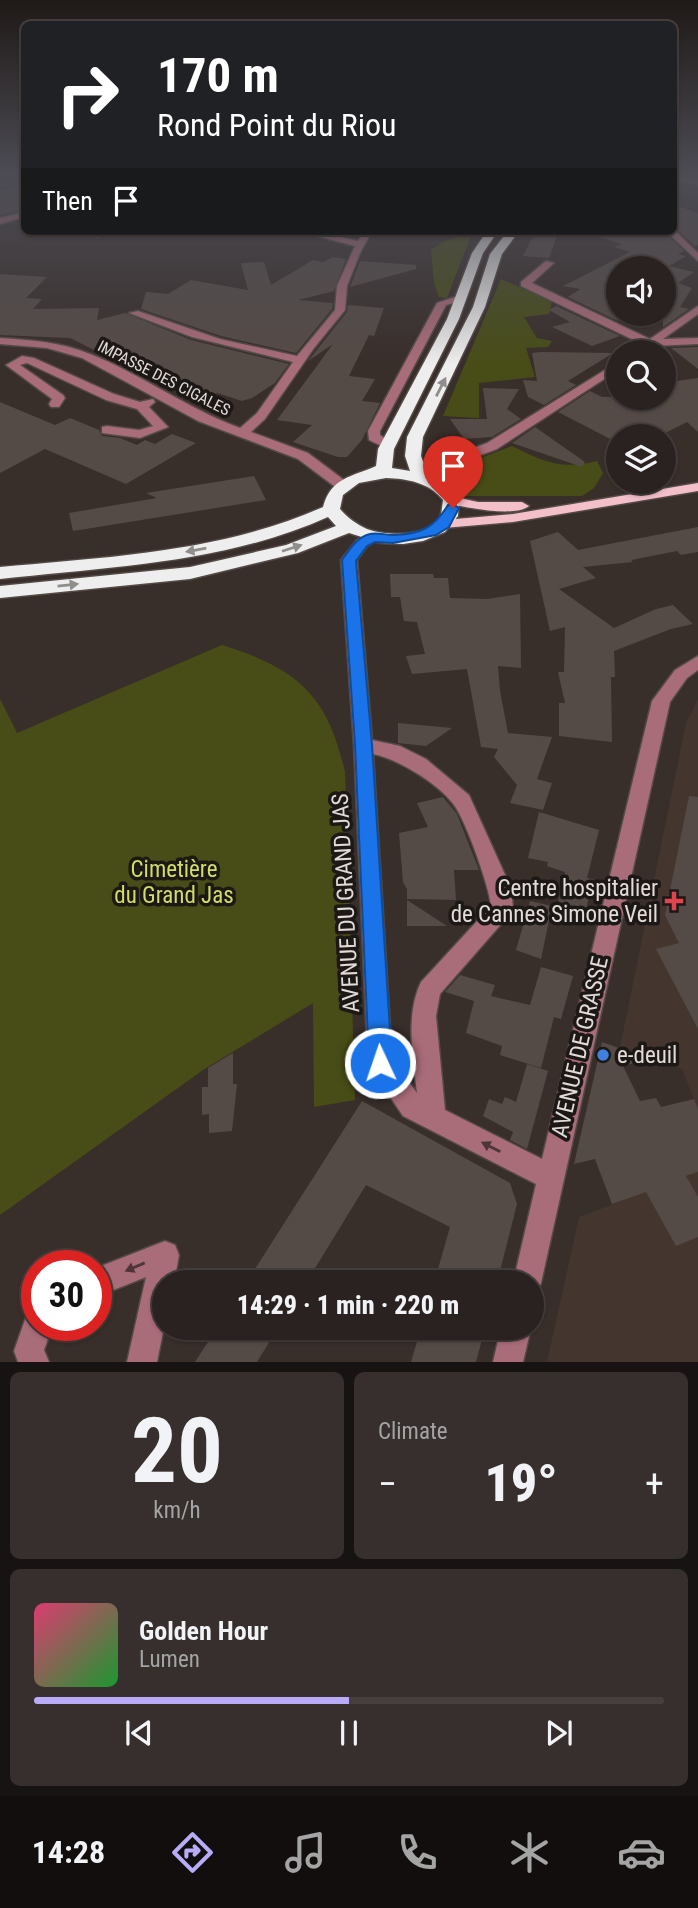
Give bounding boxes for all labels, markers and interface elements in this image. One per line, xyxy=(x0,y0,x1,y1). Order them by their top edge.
text: 170 m xyxy=(157,47,279,104)
icon: right xyxy=(42,49,133,140)
text: Rond Point du Riou xyxy=(157,106,397,144)
icon: arrive xyxy=(107,182,145,220)
text: Then xyxy=(42,186,93,216)
map controls xyxy=(606,256,676,494)
button: sound xyxy=(606,256,676,326)
street label: IMPASSE DES CIGALES xyxy=(95,336,233,420)
button: search xyxy=(606,340,676,410)
one-way arrow xyxy=(435,376,447,396)
button: layers xyxy=(606,424,676,494)
pin xyxy=(423,436,483,508)
icon: arrive xyxy=(434,447,472,485)
one-way arrow xyxy=(281,542,302,553)
one-way arrow xyxy=(185,545,207,556)
one-way arrow xyxy=(57,580,79,591)
street label: AVENUE DU GRAND JAS xyxy=(327,793,365,1013)
park label: Cimetière du Grand Jas xyxy=(114,856,234,909)
place label: Centre hospitalier de Cannes Simone Veil xyxy=(451,875,658,928)
marker: Centre hospitalier de Cannes Simone Veil xyxy=(664,891,684,911)
street label: AVENUE DE GRASSE xyxy=(546,954,614,1140)
position arrow xyxy=(343,1026,417,1100)
place label: e-deuil xyxy=(617,1042,677,1069)
marker: e-deuil xyxy=(595,1047,611,1063)
one-way arrow xyxy=(481,1142,501,1153)
speed limit sign: 30 xyxy=(21,1250,112,1341)
one-way arrow xyxy=(124,1262,145,1273)
text: 14:29 · 1 min · 220 m xyxy=(237,1290,459,1320)
text: 20 xyxy=(131,1398,223,1504)
text: Climate xyxy=(378,1418,448,1445)
text: 19° xyxy=(484,1453,558,1514)
text: − xyxy=(378,1462,397,1506)
text: + xyxy=(645,1462,664,1506)
text: km/h xyxy=(153,1497,201,1524)
text: Golden Hour xyxy=(139,1616,268,1646)
text: Lumen xyxy=(139,1646,200,1673)
icon: previous xyxy=(120,1714,158,1752)
icon: pause xyxy=(330,1714,368,1752)
icon: next xyxy=(540,1714,578,1752)
icon: directions xyxy=(168,1828,217,1877)
icon: music xyxy=(281,1828,330,1877)
icon: phone xyxy=(393,1828,442,1877)
icon: climate xyxy=(505,1828,554,1877)
icon: car xyxy=(617,1828,666,1877)
text: 14:28 xyxy=(32,1833,105,1871)

